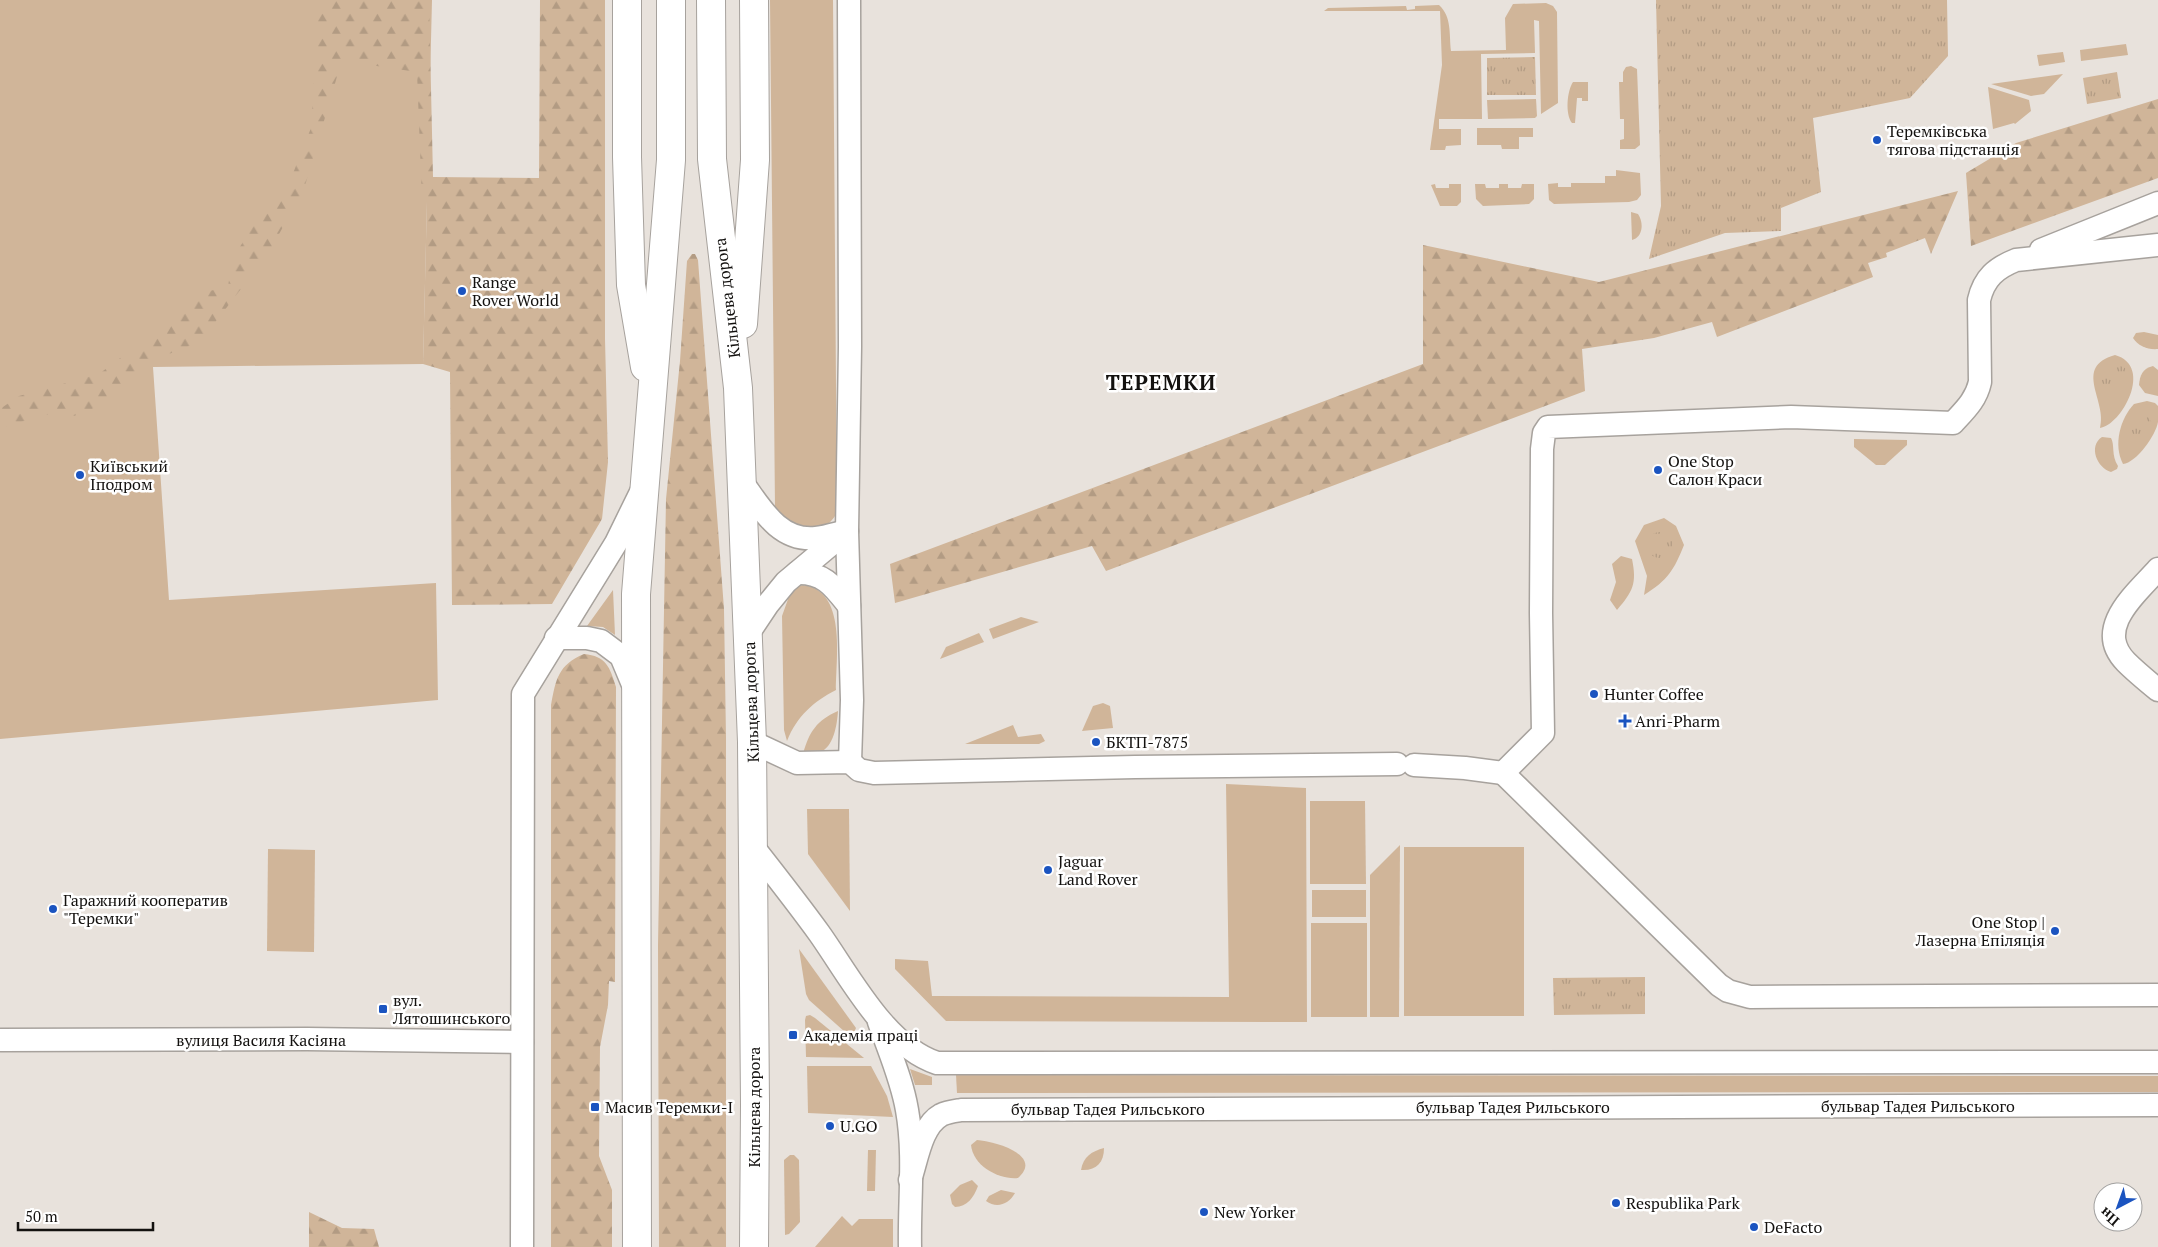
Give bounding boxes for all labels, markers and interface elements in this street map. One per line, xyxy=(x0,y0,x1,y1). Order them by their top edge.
place label: Теремківська тягова підстанція xyxy=(1887,120,2019,160)
marker: Теремківська тягова підстанція xyxy=(1871,134,1883,146)
street label: Кільцева дорога xyxy=(709,237,745,359)
place label: Range Rover World xyxy=(472,271,559,311)
marker: Range Rover World xyxy=(456,285,468,297)
district label: ТЕРЕМКИ xyxy=(1106,368,1216,396)
place label: One Stop Салон Краси xyxy=(1668,450,1763,490)
place label: Київський Іподром xyxy=(90,455,168,495)
marker: One Stop Салон Краси xyxy=(1652,464,1664,476)
marker: Київський Іподром xyxy=(74,469,86,481)
street label: Кільцева дорога xyxy=(738,641,764,763)
place label: Hunter Coffee xyxy=(1604,683,1704,705)
marker: Hunter Coffee xyxy=(1588,688,1600,700)
place label: Anri-Pharm xyxy=(1635,710,1720,732)
marker: Anri-Pharm xyxy=(1619,715,1631,727)
place label: БКТП-7875 xyxy=(1106,731,1188,753)
marker: БКТП-7875 xyxy=(1090,736,1102,748)
place label: Jaguar Land Rover xyxy=(1058,850,1138,890)
marker: Jaguar Land Rover xyxy=(1042,864,1054,876)
place label: Гаражний кооператив "Теремки" xyxy=(63,889,228,929)
marker: Гаражний кооператив "Теремки" xyxy=(47,903,59,915)
place label: One Stop | Лазерна Епіляція xyxy=(1915,911,2045,951)
marker: One Stop | Лазерна Епіляція xyxy=(2049,925,2061,937)
place label: вул. Лятошинського xyxy=(392,989,510,1029)
marker: вул. Лятошинського xyxy=(377,1003,389,1015)
place label: Академія праці xyxy=(803,1024,919,1046)
street label: вулиця Василя Касіяна xyxy=(176,1029,346,1051)
marker: Академія праці xyxy=(787,1029,799,1041)
street label: Кільцева дорога xyxy=(743,1047,765,1167)
street label: бульвар Тадея Рильського xyxy=(1821,1095,2015,1117)
place label: Масив Теремки-I xyxy=(605,1096,733,1118)
street label: бульвар Тадея Рильського xyxy=(1416,1096,1610,1118)
street label: бульвар Тадея Рильського xyxy=(1011,1098,1205,1120)
marker: Масив Теремки-I xyxy=(589,1101,601,1113)
place label: U.GO xyxy=(840,1115,878,1137)
marker: U.GO xyxy=(824,1120,836,1132)
north arrow xyxy=(2093,1182,2143,1232)
place label: Respublika Park xyxy=(1626,1192,1740,1214)
marker: Respublika Park xyxy=(1610,1197,1622,1209)
scale bar xyxy=(18,1200,152,1232)
place label: New Yorker xyxy=(1214,1201,1296,1223)
text: Пн xyxy=(2095,1203,2123,1231)
text: 50 m xyxy=(25,1206,58,1226)
marker: New Yorker xyxy=(1198,1206,1210,1218)
place label: DeFacto xyxy=(1764,1216,1823,1238)
marker: DeFacto xyxy=(1748,1221,1760,1233)

